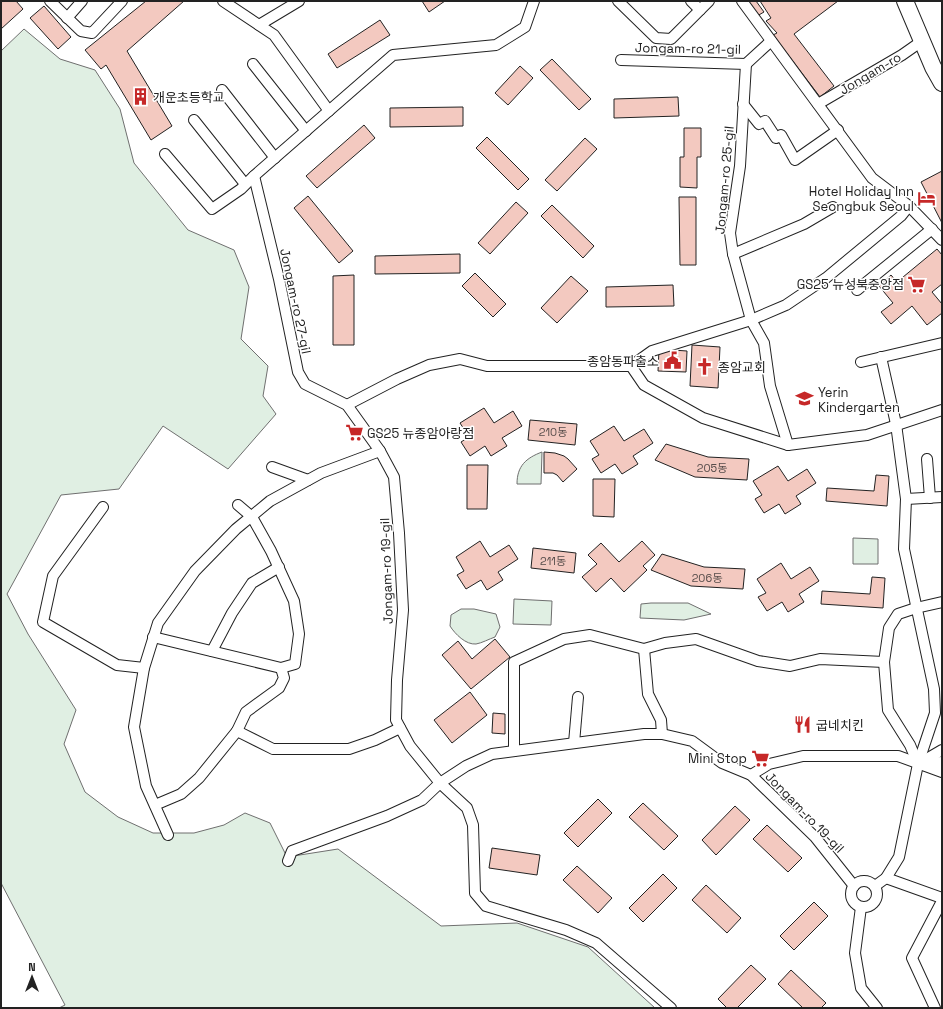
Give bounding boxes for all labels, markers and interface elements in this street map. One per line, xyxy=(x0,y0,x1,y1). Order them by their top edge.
street label: Jongam-ro 21-gil xyxy=(635,39,741,58)
street label: Jongam-ro xyxy=(836,48,904,98)
building icon: 개운초등학교 xyxy=(130,87,150,107)
place label: 개운초등학교 xyxy=(153,89,225,106)
street label: Jongam-ro 25-gil xyxy=(711,125,738,235)
place label: Hotel Holiday Inn Seongbuk Seoul xyxy=(809,183,914,215)
hotel icon: Hotel Holiday Inn Seongbuk Seoul xyxy=(917,188,937,208)
street label: Jongam-ro 27-gil xyxy=(276,247,315,355)
supermarket icon: GS25 뉴성북중앙점 xyxy=(907,274,927,294)
place label: GS25 뉴성북중앙점 xyxy=(797,276,904,293)
public building icon: 종암동파출소 xyxy=(662,351,682,371)
place label: 종암동파출소 xyxy=(587,353,659,370)
church icon: 종암교회 xyxy=(695,357,715,377)
place label: 종암교회 xyxy=(718,359,766,376)
place label: Yerin Kindergarten xyxy=(818,384,900,416)
school or university icon: Yerin Kindergarten xyxy=(795,389,815,409)
supermarket icon: GS25 뉴종암아랑점 xyxy=(344,423,364,443)
place label: GS25 뉴종암아랑점 xyxy=(367,425,474,442)
house number: 210동 xyxy=(539,425,567,439)
house number: 205동 xyxy=(697,461,727,475)
street label: Jongam-ro 19-gil xyxy=(376,518,397,624)
house number: 211동 xyxy=(540,554,566,568)
house number: 206동 xyxy=(692,571,722,585)
restaurant icon: 굽네치킨 xyxy=(793,715,813,735)
place label: 굽네치킨 xyxy=(816,717,864,734)
supermarket icon: Mini Stop xyxy=(750,748,770,768)
place label: Mini Stop xyxy=(688,750,747,767)
street label: Jongam-ro 19-gil xyxy=(762,768,848,857)
north arrow xyxy=(12,957,52,997)
text: N xyxy=(28,960,36,974)

